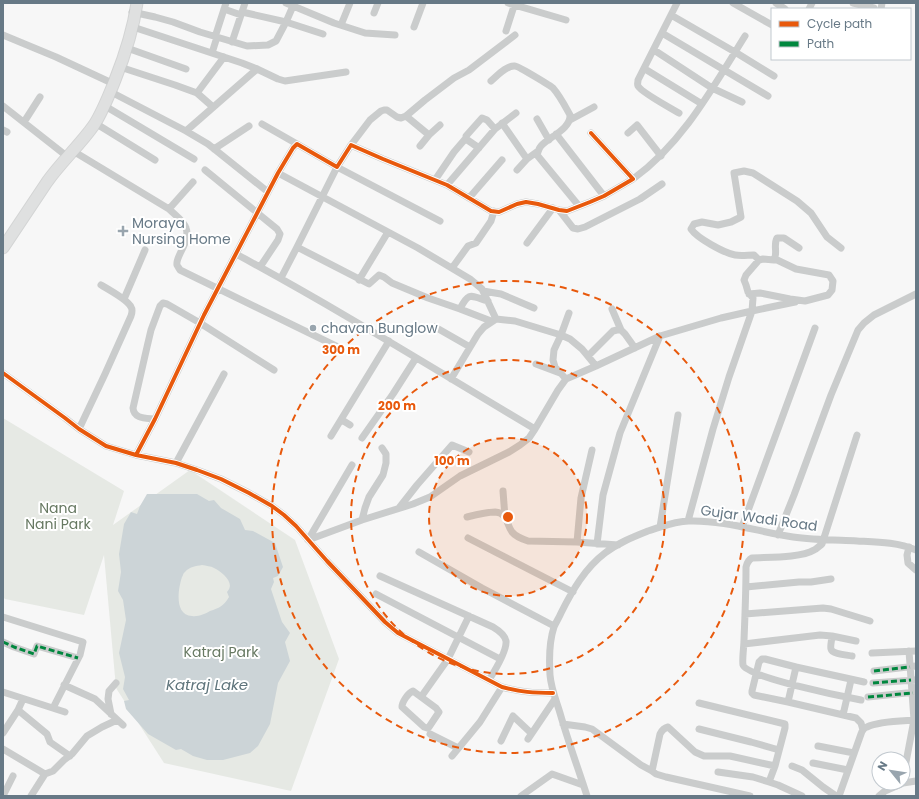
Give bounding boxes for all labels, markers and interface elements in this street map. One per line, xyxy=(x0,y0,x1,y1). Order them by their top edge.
legend xyxy=(771,8,911,60)
text: Cycle path xyxy=(807,15,872,32)
text: Path xyxy=(807,35,834,52)
place label: Moraya Nursing Home xyxy=(132,213,231,249)
marker: Moraya Nursing Home xyxy=(117,225,129,237)
place label: chavan Bunglow xyxy=(321,318,438,338)
marker: chavan Bunglow xyxy=(308,323,318,333)
text: 300 m xyxy=(322,341,360,358)
text: 200 m xyxy=(378,397,416,414)
text: 100 m xyxy=(434,452,470,469)
park label: Nana Nani Park xyxy=(25,498,92,534)
street label: Gujar Wadi Road xyxy=(699,500,819,536)
centre of rings xyxy=(501,510,515,524)
park label: Katraj Park xyxy=(184,642,259,662)
water label: Katraj Lake xyxy=(166,674,248,695)
north arrow xyxy=(871,751,911,791)
text: N xyxy=(873,758,891,774)

